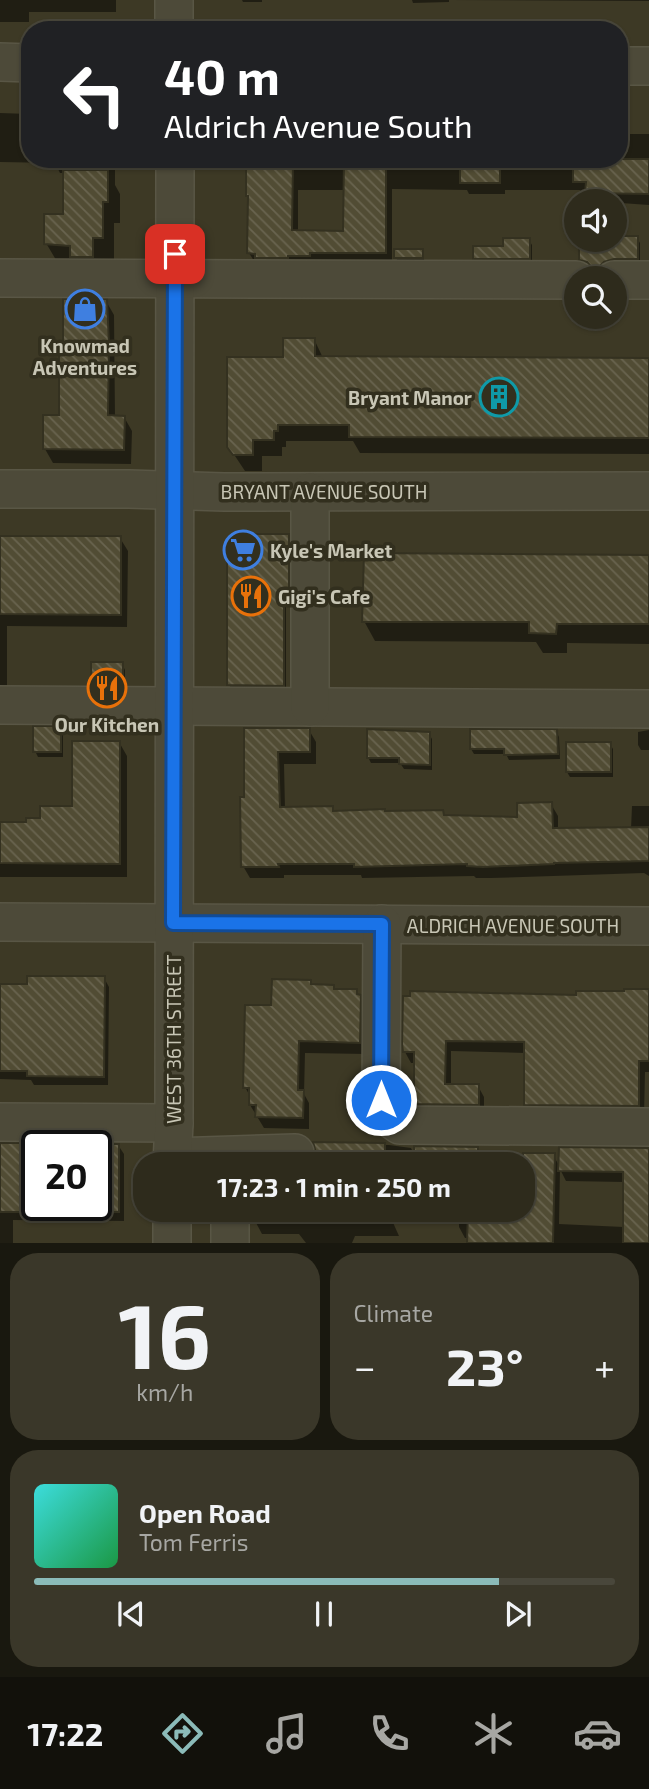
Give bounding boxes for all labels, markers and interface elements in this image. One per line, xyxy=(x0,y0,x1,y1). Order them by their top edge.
text: 40 m xyxy=(164,46,280,105)
icon: left xyxy=(49,49,140,140)
text: Aldrich Avenue South xyxy=(164,106,473,144)
map controls xyxy=(564,189,627,329)
button: sound xyxy=(564,189,627,252)
pin xyxy=(145,224,205,284)
icon: arrive xyxy=(156,235,194,273)
button: search xyxy=(564,266,627,329)
shop icon: Knowmad Adventures xyxy=(64,288,106,330)
place label: Knowmad Adventures xyxy=(33,334,137,379)
building icon: Bryant Manor xyxy=(478,376,520,418)
place label: Bryant Manor xyxy=(348,386,472,410)
street label: BRYANT AVENUE SOUTH xyxy=(221,480,427,503)
supermarket icon: Kyle's Market xyxy=(222,529,264,571)
place label: Kyle's Market xyxy=(270,539,393,563)
restaurant icon: Gigi's Cafe xyxy=(230,575,272,617)
place label: Gigi's Cafe xyxy=(278,585,371,608)
restaurant icon: Our Kitchen xyxy=(86,667,128,709)
place label: Our Kitchen xyxy=(55,713,159,736)
street label: ALDRICH AVENUE SOUTH xyxy=(407,914,619,937)
street label: WEST 36TH STREET xyxy=(162,954,185,1124)
position arrow xyxy=(344,1063,418,1137)
speed limit sign: 20 xyxy=(21,1130,112,1221)
text: 17:23 · 1 min · 250 m xyxy=(217,1171,451,1202)
text: 16 xyxy=(118,1278,211,1387)
text: Climate xyxy=(354,1299,433,1327)
text: 23° xyxy=(446,1334,524,1396)
text: − xyxy=(354,1343,376,1389)
text: + xyxy=(594,1343,615,1389)
text: km/h xyxy=(136,1378,193,1406)
text: Open Road xyxy=(139,1497,271,1528)
text: Tom Ferris xyxy=(139,1528,248,1556)
icon: previous xyxy=(112,1595,150,1633)
icon: pause xyxy=(305,1595,343,1633)
icon: next xyxy=(499,1595,537,1633)
icon: directions xyxy=(158,1709,207,1758)
icon: music xyxy=(262,1709,311,1758)
icon: phone xyxy=(365,1709,414,1758)
icon: climate xyxy=(469,1709,518,1758)
icon: car xyxy=(573,1709,622,1758)
text: 17:22 xyxy=(27,1714,103,1752)

